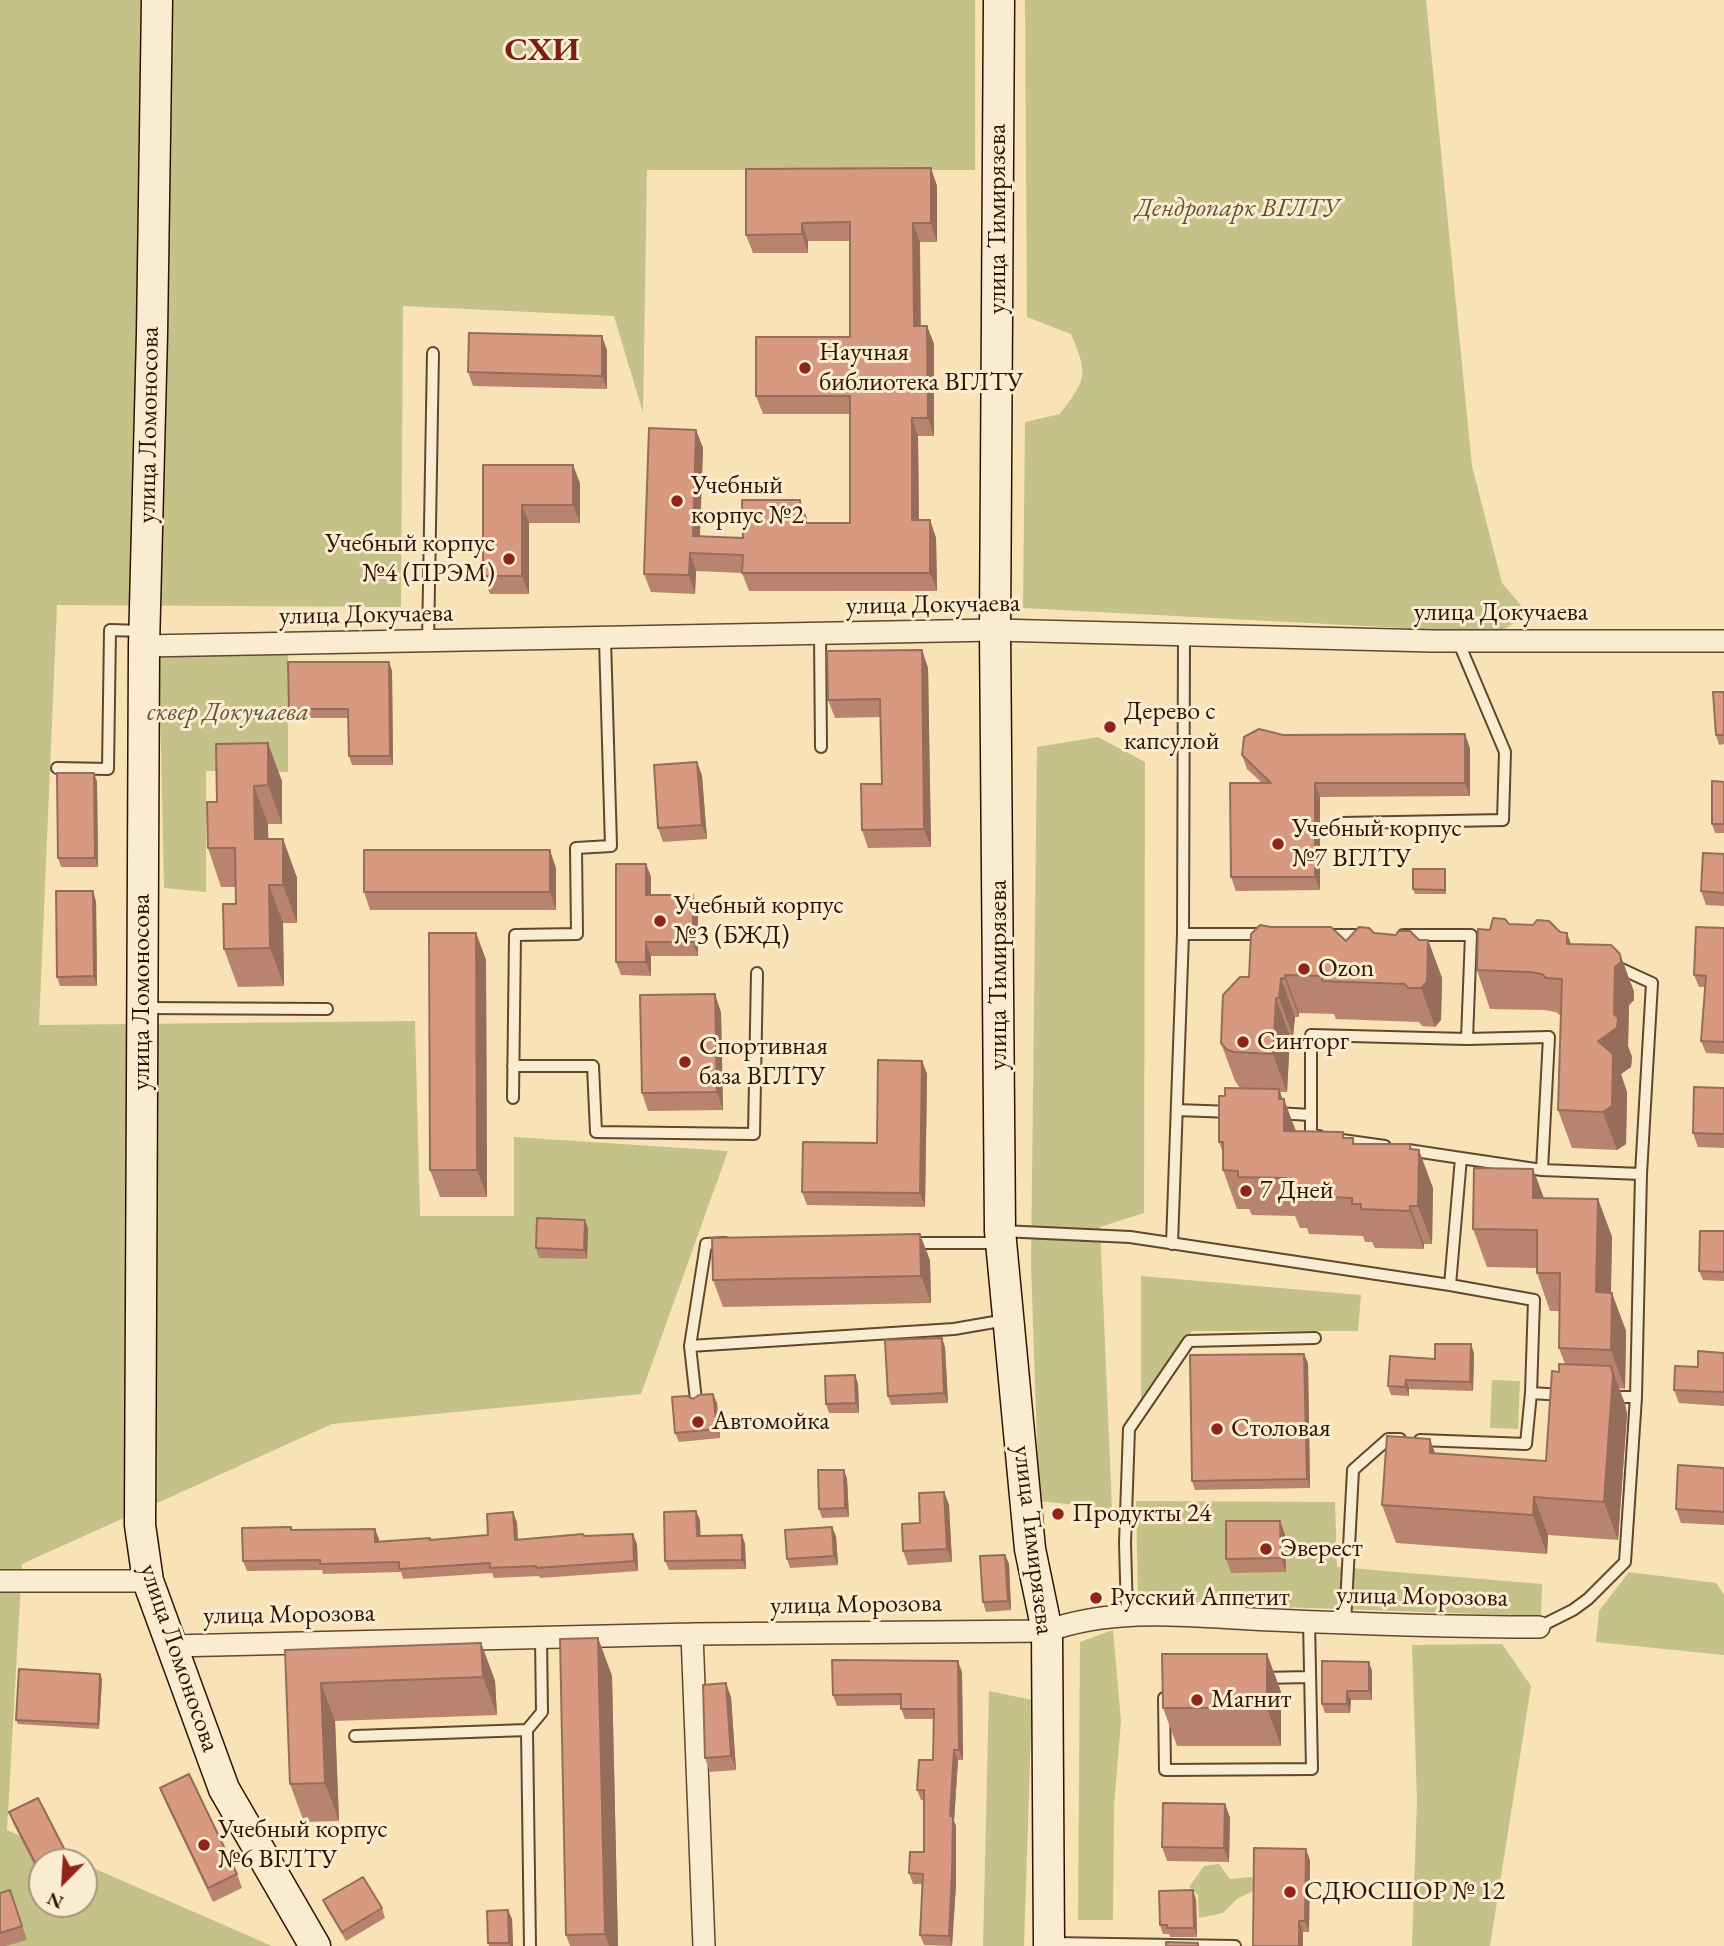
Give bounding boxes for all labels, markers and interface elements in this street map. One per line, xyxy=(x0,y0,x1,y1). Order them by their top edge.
district label: СХИ xyxy=(504,31,580,71)
street label: улица Тимирязева xyxy=(982,124,1014,314)
park label: Дендропарк ВГЛТУ xyxy=(1135,193,1339,225)
street label: улица Ломоносова xyxy=(132,326,166,524)
place label: Научная библиотека ВГЛТУ xyxy=(819,337,1024,398)
marker: Научная библиотека ВГЛТУ xyxy=(797,360,813,376)
place label: Учебный корпус №2 xyxy=(691,470,804,532)
marker: Учебный корпус №2 xyxy=(669,493,685,509)
place label: Учебный корпус №4 (ПРЭМ) xyxy=(325,528,495,590)
marker: Учебный корпус №4 (ПРЭМ) xyxy=(501,551,517,567)
street label: улица Докучаева xyxy=(845,588,1021,622)
street label: улица Докучаева xyxy=(1414,597,1588,629)
street label: улица Докучаева xyxy=(278,598,454,632)
place label: Дерево с капсулой xyxy=(1124,696,1219,758)
park label: сквер Докучаева xyxy=(147,697,309,729)
marker: Дерево с капсулой xyxy=(1102,719,1118,735)
place label: Учебный корпус №7 ВГЛТУ xyxy=(1292,813,1462,874)
marker: Учебный корпус №7 ВГЛТУ xyxy=(1270,836,1286,852)
street label: улица Тимирязева xyxy=(983,880,1015,1070)
place label: Учебный корпус №3 (БЖД) xyxy=(674,890,844,951)
street label: улица Ломоносова xyxy=(126,894,158,1090)
marker: Учебный корпус №3 (БЖД) xyxy=(652,913,668,929)
place label: Ozon xyxy=(1318,953,1374,985)
marker: Ozon xyxy=(1296,961,1312,977)
place label: Синторг xyxy=(1257,1026,1349,1058)
place label: Спортивная база ВГЛТУ xyxy=(699,1031,828,1092)
marker: Синторг xyxy=(1235,1034,1251,1050)
marker: Спортивная база ВГЛТУ xyxy=(677,1054,693,1070)
place label: 7 Дней xyxy=(1260,1175,1333,1207)
marker: 7 Дней xyxy=(1238,1183,1254,1199)
place label: Автомойка xyxy=(712,1406,830,1438)
place label: Столовая xyxy=(1231,1413,1331,1445)
marker: Автомойка xyxy=(690,1414,706,1430)
marker: Столовая xyxy=(1209,1421,1225,1437)
street label: улица Тимирязева xyxy=(1006,1443,1060,1637)
place label: Продукты 24 xyxy=(1072,1498,1212,1530)
marker: Продукты 24 xyxy=(1050,1506,1066,1522)
place label: Эверест xyxy=(1280,1533,1363,1565)
marker: Эверест xyxy=(1258,1541,1274,1557)
street label: улица Ломоносова xyxy=(132,1560,226,1756)
street label: улица Морозова xyxy=(1336,1580,1508,1614)
place label: Русский Аппетит xyxy=(1110,1582,1290,1614)
street label: улица Морозова xyxy=(770,1588,942,1622)
marker: Русский Аппетит xyxy=(1088,1590,1104,1606)
street label: улица Морозова xyxy=(203,1598,375,1632)
place label: Магнит xyxy=(1211,1684,1291,1716)
marker: Магнит xyxy=(1189,1692,1205,1708)
place label: Учебный корпус №6 ВГЛТУ xyxy=(218,1814,388,1876)
marker: Учебный корпус №6 ВГЛТУ xyxy=(196,1837,212,1853)
north arrow xyxy=(28,1848,98,1918)
place label: СДЮСШОР № 12 xyxy=(1304,1876,1505,1908)
marker: СДЮСШОР № 12 xyxy=(1282,1884,1298,1900)
text: N xyxy=(43,1886,67,1915)

